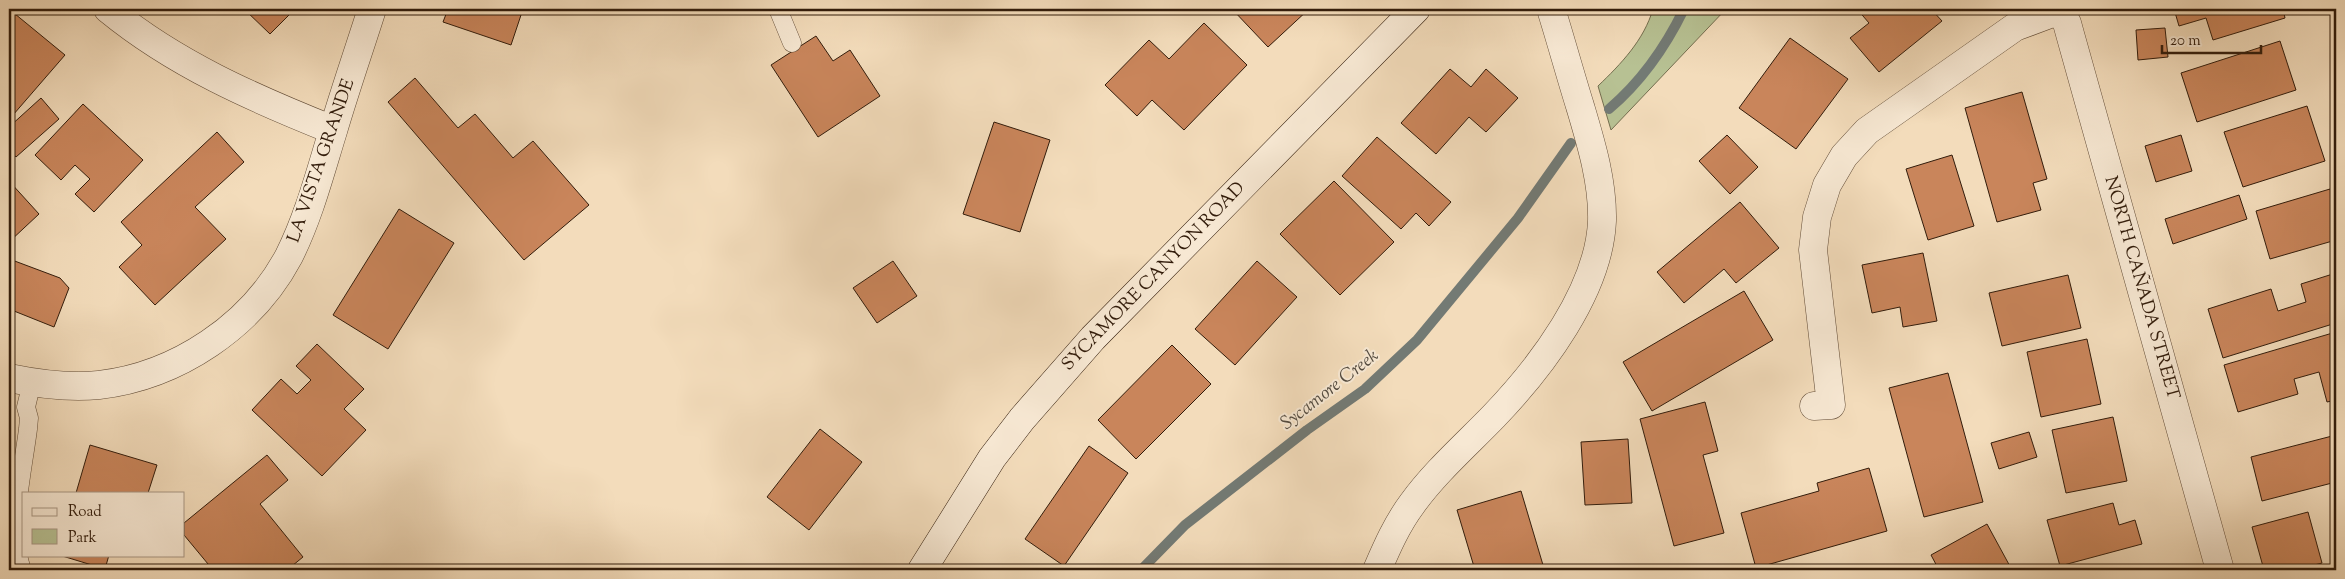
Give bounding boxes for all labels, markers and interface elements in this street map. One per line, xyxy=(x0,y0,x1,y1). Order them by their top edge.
scale bar xyxy=(2162,22,2261,54)
text: 20 m xyxy=(2170,31,2201,52)
street label: LA VISTA GRANDE xyxy=(282,75,362,246)
street label: NORTH CAÑADA STREET xyxy=(2097,173,2185,403)
street label: SYCAMORE CANYON ROAD xyxy=(1056,176,1252,378)
water label: Sycamore Creek xyxy=(1275,343,1385,437)
legend xyxy=(22,492,185,556)
text: Road xyxy=(68,502,102,523)
text: Park xyxy=(68,528,97,549)

